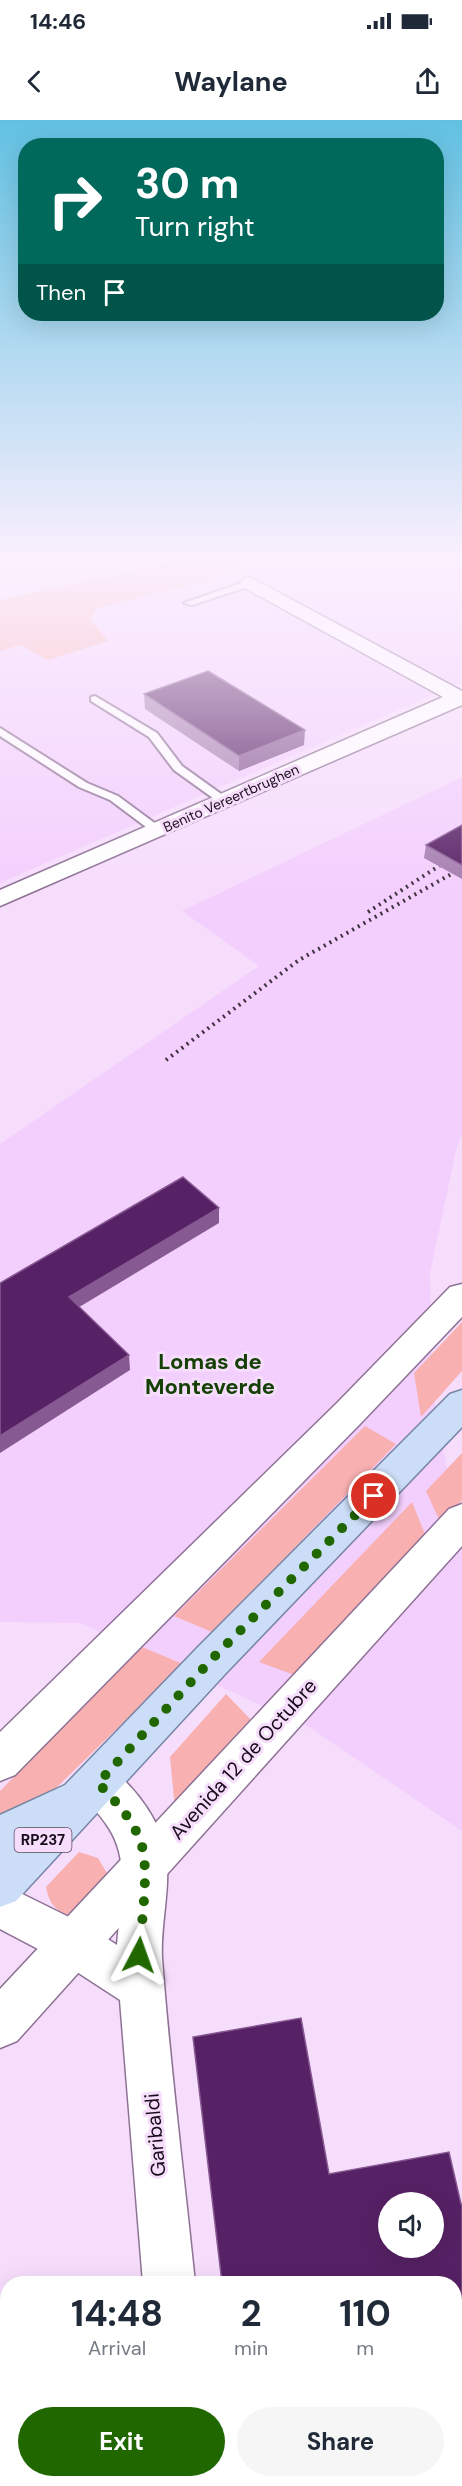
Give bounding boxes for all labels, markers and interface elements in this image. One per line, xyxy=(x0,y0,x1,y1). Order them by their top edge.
text: 14:46 xyxy=(30,7,86,36)
text: Waylane xyxy=(174,64,288,99)
icon: back xyxy=(18,65,51,98)
icon: share xyxy=(411,65,444,98)
text: 30 m xyxy=(135,156,239,211)
icon: right xyxy=(36,162,114,240)
text: Turn right xyxy=(135,209,255,244)
icon: arrive xyxy=(98,276,131,309)
text: Then xyxy=(36,278,86,307)
street label: Benito Vereertbrughen xyxy=(160,760,302,836)
district label: Lomas de Monteverde xyxy=(145,1347,275,1401)
pin xyxy=(348,1470,399,1521)
icon: arrive xyxy=(357,1479,390,1512)
street label: Avenida 12 de Octubre xyxy=(164,1673,322,1845)
road number: RP237 xyxy=(15,1828,72,1852)
position arrow xyxy=(107,1923,171,1987)
street label: Garibaldi xyxy=(138,2092,172,2178)
map controls xyxy=(378,2192,444,2258)
button: sound xyxy=(378,2192,444,2258)
text: 14:48 xyxy=(71,2290,163,2337)
text: 2 xyxy=(241,2290,262,2337)
text: 110 xyxy=(339,2290,391,2337)
text: Arrival xyxy=(88,2335,146,2361)
text: min xyxy=(234,2335,268,2361)
text: m xyxy=(356,2335,374,2361)
button: Exit xyxy=(18,2407,225,2476)
button: Share xyxy=(237,2407,444,2476)

